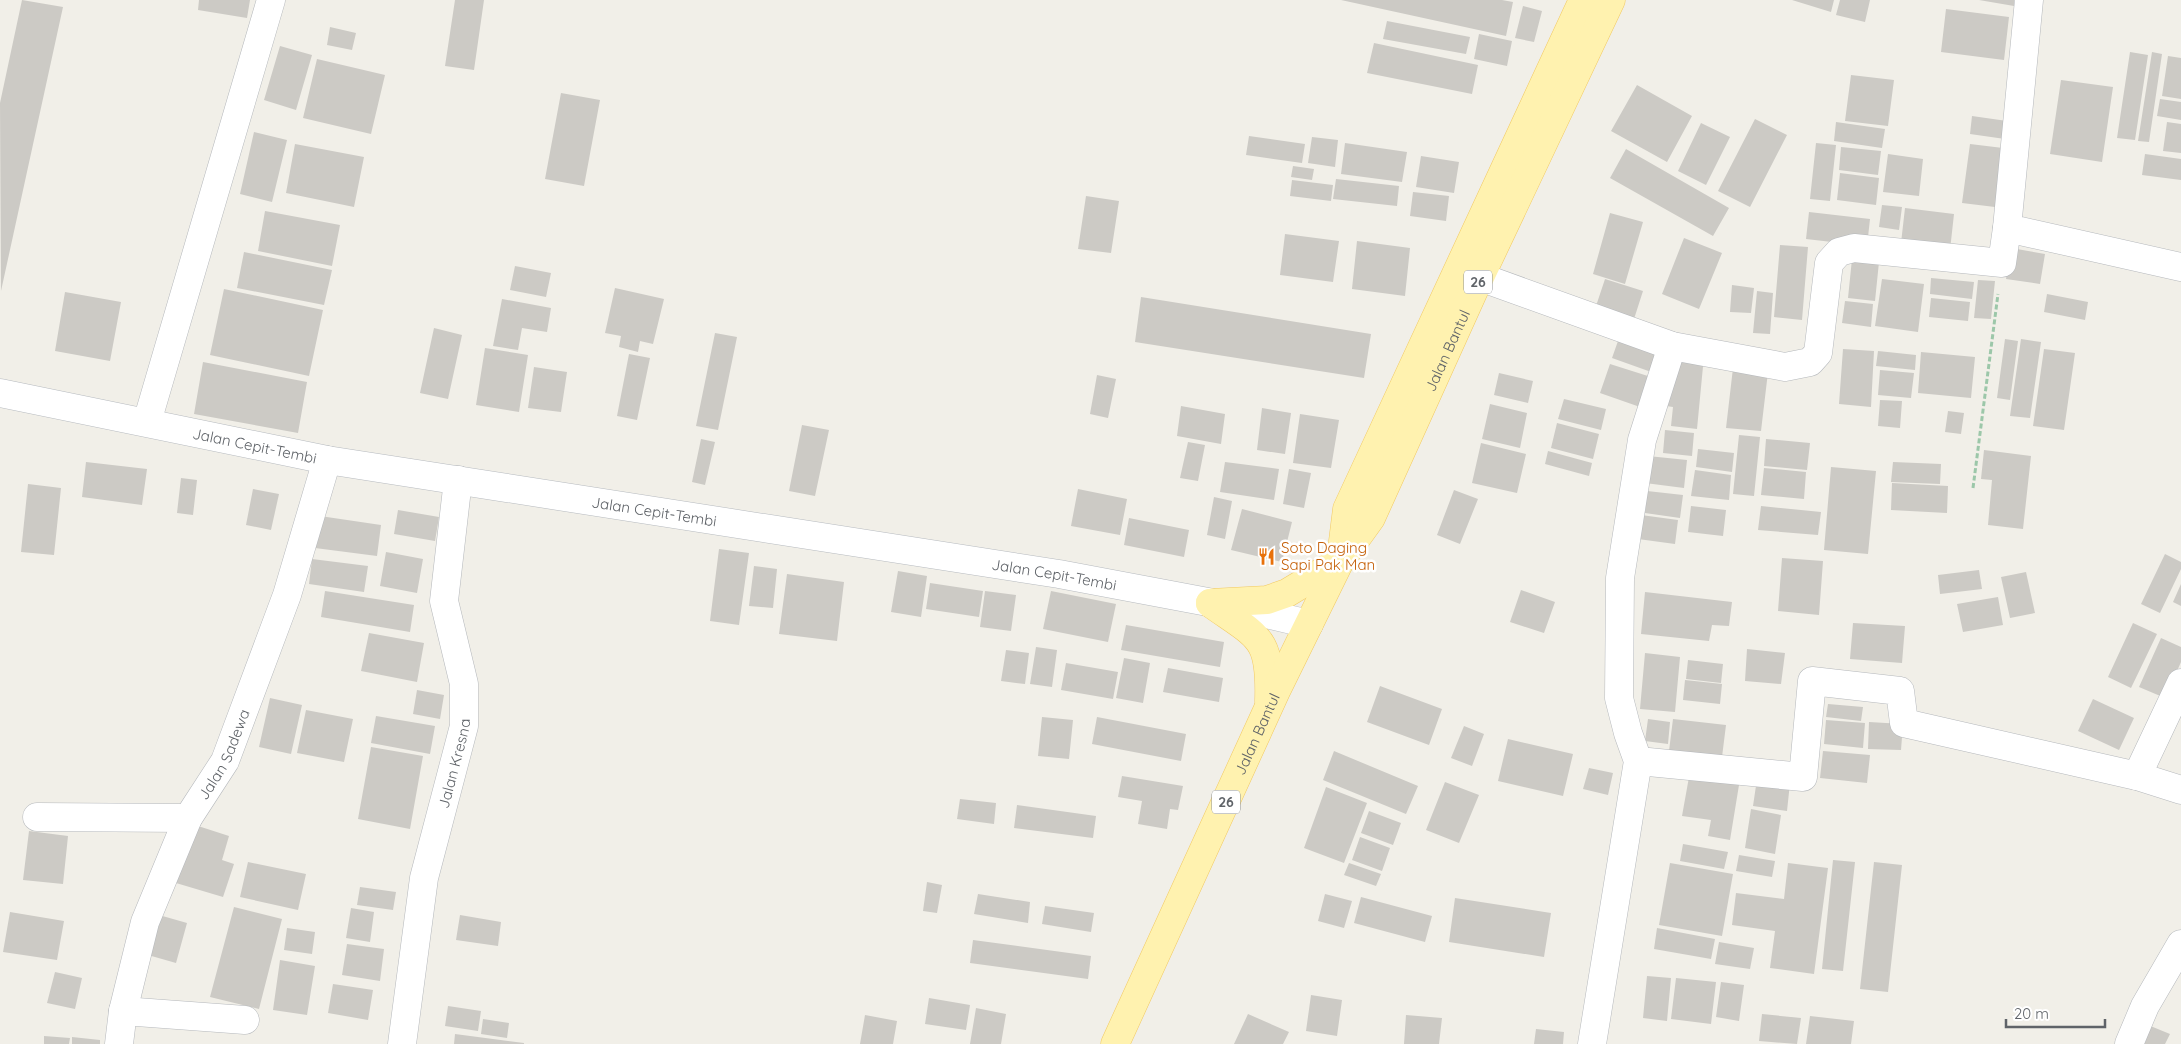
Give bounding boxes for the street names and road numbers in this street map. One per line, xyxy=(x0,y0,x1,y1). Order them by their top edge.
road number: 26 xyxy=(1464,270,1492,294)
street label: Jalan Bantul xyxy=(1420,306,1474,394)
street label: Jalan Cepit-Tembi xyxy=(191,423,318,467)
street label: Jalan Cepit-Tembi xyxy=(590,492,718,530)
street label: Jalan Cepit-Tembi xyxy=(991,554,1118,594)
street label: Jalan Bantul xyxy=(1230,690,1283,778)
street label: Jalan Sadewa xyxy=(193,706,253,803)
street label: Jalan Kresna xyxy=(433,719,474,810)
road number: 26 xyxy=(1212,790,1240,814)

